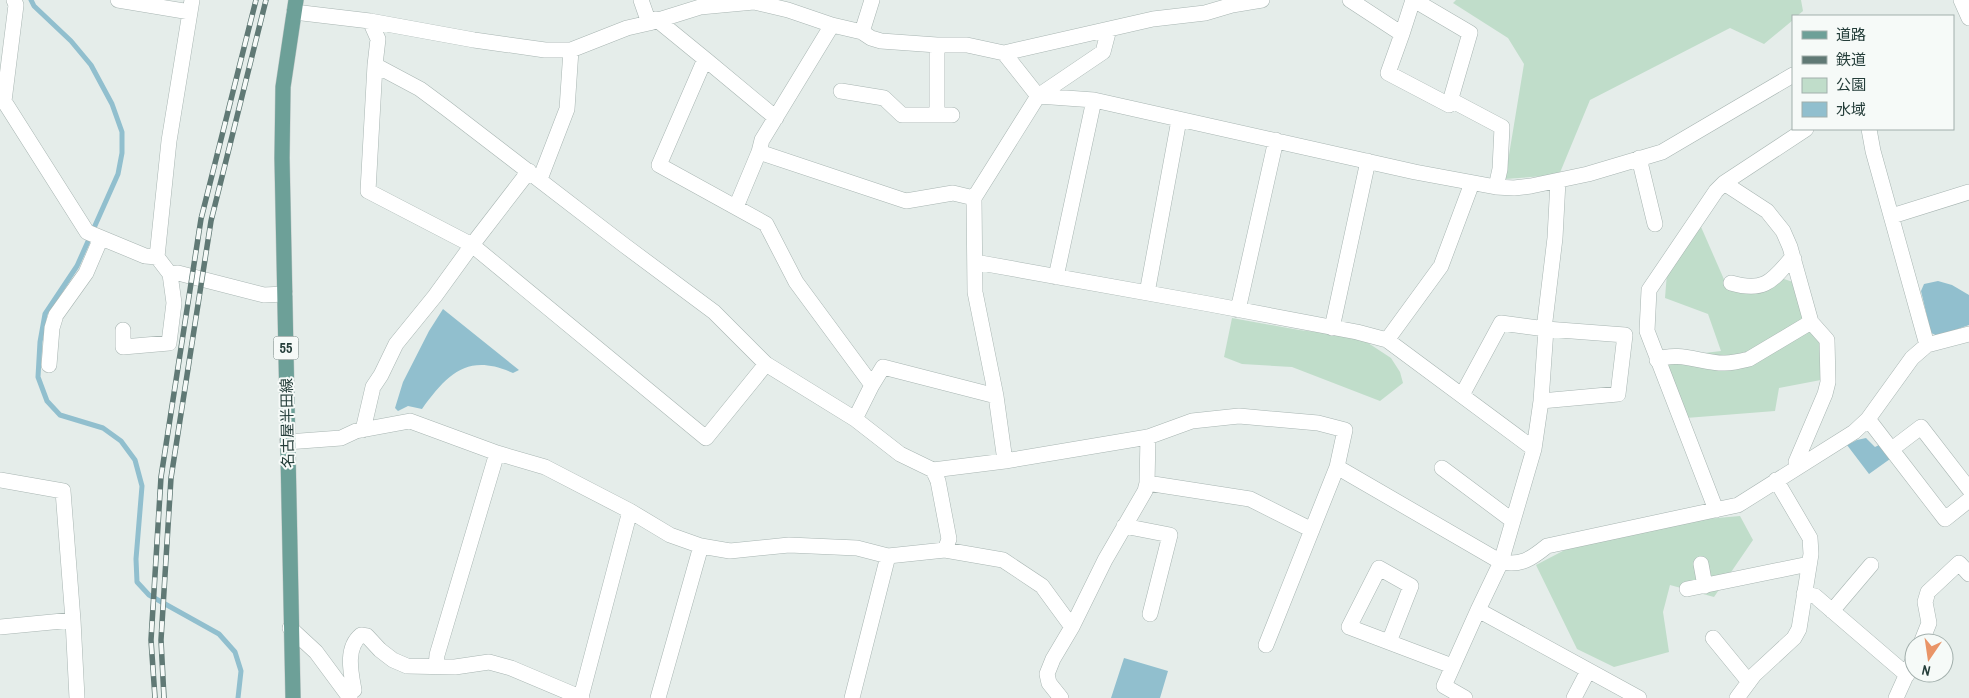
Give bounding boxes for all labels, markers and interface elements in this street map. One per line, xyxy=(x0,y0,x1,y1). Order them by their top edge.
legend xyxy=(1792,15,1954,130)
text: 道路 xyxy=(1836,24,1866,45)
text: 鉄道 xyxy=(1836,49,1866,70)
text: 公園 xyxy=(1836,74,1866,95)
text: 水域 xyxy=(1836,99,1866,120)
road number: 55 xyxy=(274,336,298,359)
street label: 名古屋半田線 xyxy=(276,378,298,468)
north arrow xyxy=(1904,633,1954,683)
text: N xyxy=(1920,661,1932,680)

